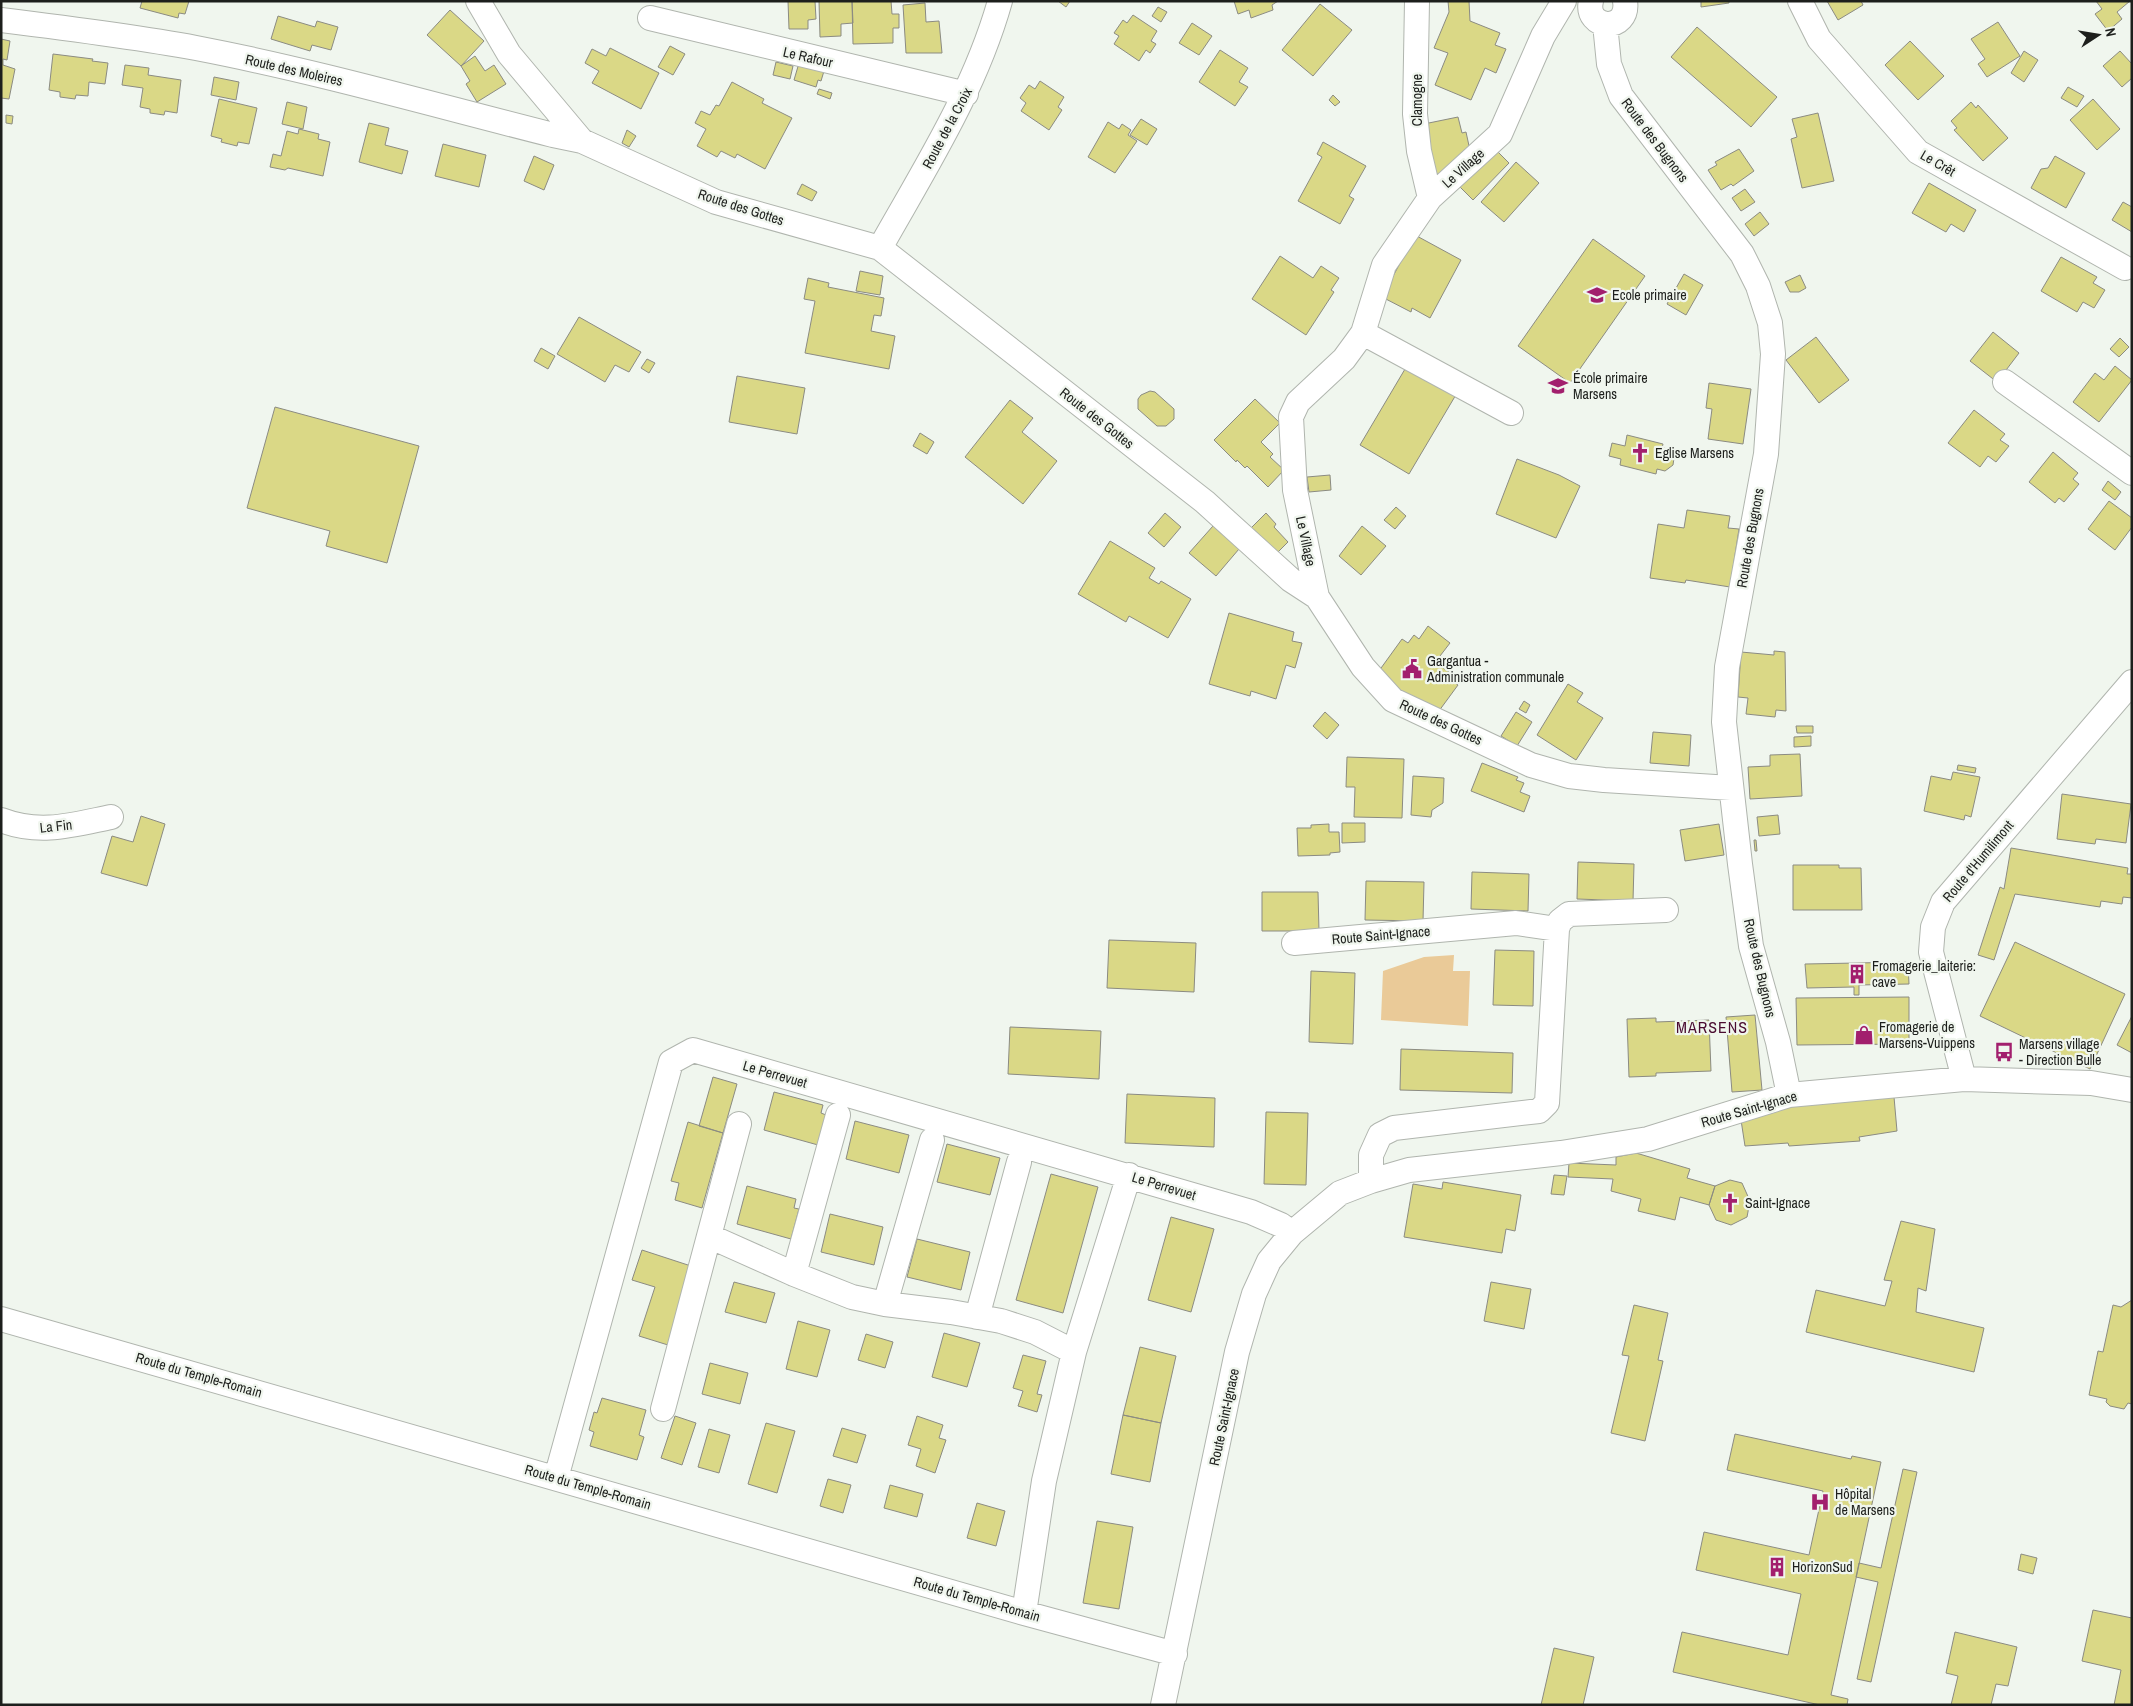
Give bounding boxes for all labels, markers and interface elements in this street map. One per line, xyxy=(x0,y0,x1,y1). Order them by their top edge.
north arrow xyxy=(2073,10,2123,60)
text: N xyxy=(2101,26,2120,38)
street label: Le Rafour xyxy=(781,43,835,71)
street label: Route des Moleires xyxy=(243,50,345,90)
street label: Clamogne xyxy=(1408,74,1426,126)
street label: Route de la Croix xyxy=(918,84,976,172)
street label: Route des Bugnons xyxy=(1617,94,1693,186)
street label: Le Village xyxy=(1438,144,1488,192)
street label: Le Crêt xyxy=(1917,146,1959,180)
street label: Route des Gottes xyxy=(696,185,787,229)
school or university icon: Ecole primaire xyxy=(1586,284,1608,306)
place label: Ecole primaire xyxy=(1612,286,1687,304)
place label: École primaire Marsens xyxy=(1573,369,1648,403)
school or university icon: École primaire Marsens xyxy=(1547,375,1569,397)
street label: Route des Gottes xyxy=(1056,383,1138,453)
church icon: Eglise Marsens xyxy=(1629,442,1651,464)
place label: Eglise Marsens xyxy=(1655,444,1734,462)
street label: Route des Bugnons xyxy=(1732,487,1768,589)
street label: Le Village xyxy=(1292,514,1320,568)
place label: Gargantua - Administration communale xyxy=(1426,652,1564,686)
public building icon: Gargantua - Administration communale xyxy=(1401,658,1423,680)
street label: Route des Gottes xyxy=(1397,695,1486,749)
street label: La Fin xyxy=(39,815,73,837)
street label: Route d'Humilimont xyxy=(1939,816,2017,906)
street label: Route des Bugnons xyxy=(1740,917,1780,1019)
street label: Route Saint-Ignace xyxy=(1331,922,1431,948)
place label: Fromagerie_laiterie: cave xyxy=(1872,957,1976,991)
building icon: Fromagerie_laiterie: cave xyxy=(1846,963,1868,985)
district label: MARSENS xyxy=(1676,1016,1748,1038)
place label: Fromagerie de Marsens-Vuippens xyxy=(1879,1018,1975,1052)
shop icon: Fromagerie de Marsens-Vuippens xyxy=(1853,1024,1875,1046)
place label: Marsens village - Direction Bulle xyxy=(2019,1035,2101,1069)
bus stop icon: Marsens village - Direction Bulle xyxy=(1993,1041,2015,1063)
street label: Le Perrevuet xyxy=(741,1056,809,1092)
street label: Route Saint-Ignace xyxy=(1699,1087,1799,1131)
street label: Le Perrevuet xyxy=(1130,1168,1198,1204)
church icon: Saint-Ignace xyxy=(1719,1192,1741,1214)
place label: Saint-Ignace xyxy=(1745,1194,1810,1212)
street label: Route du Temple-Romain xyxy=(134,1348,264,1402)
street label: Route Saint-Ignace xyxy=(1205,1367,1243,1467)
street label: Route du Temple-Romain xyxy=(523,1460,653,1514)
place label: Hôpital de Marsens xyxy=(1835,1485,1895,1519)
hospital icon: Hôpital de Marsens xyxy=(1809,1491,1831,1513)
building icon: HorizonSud xyxy=(1766,1556,1788,1578)
place label: HorizonSud xyxy=(1792,1558,1853,1576)
street label: Route du Temple-Romain xyxy=(912,1572,1042,1626)

